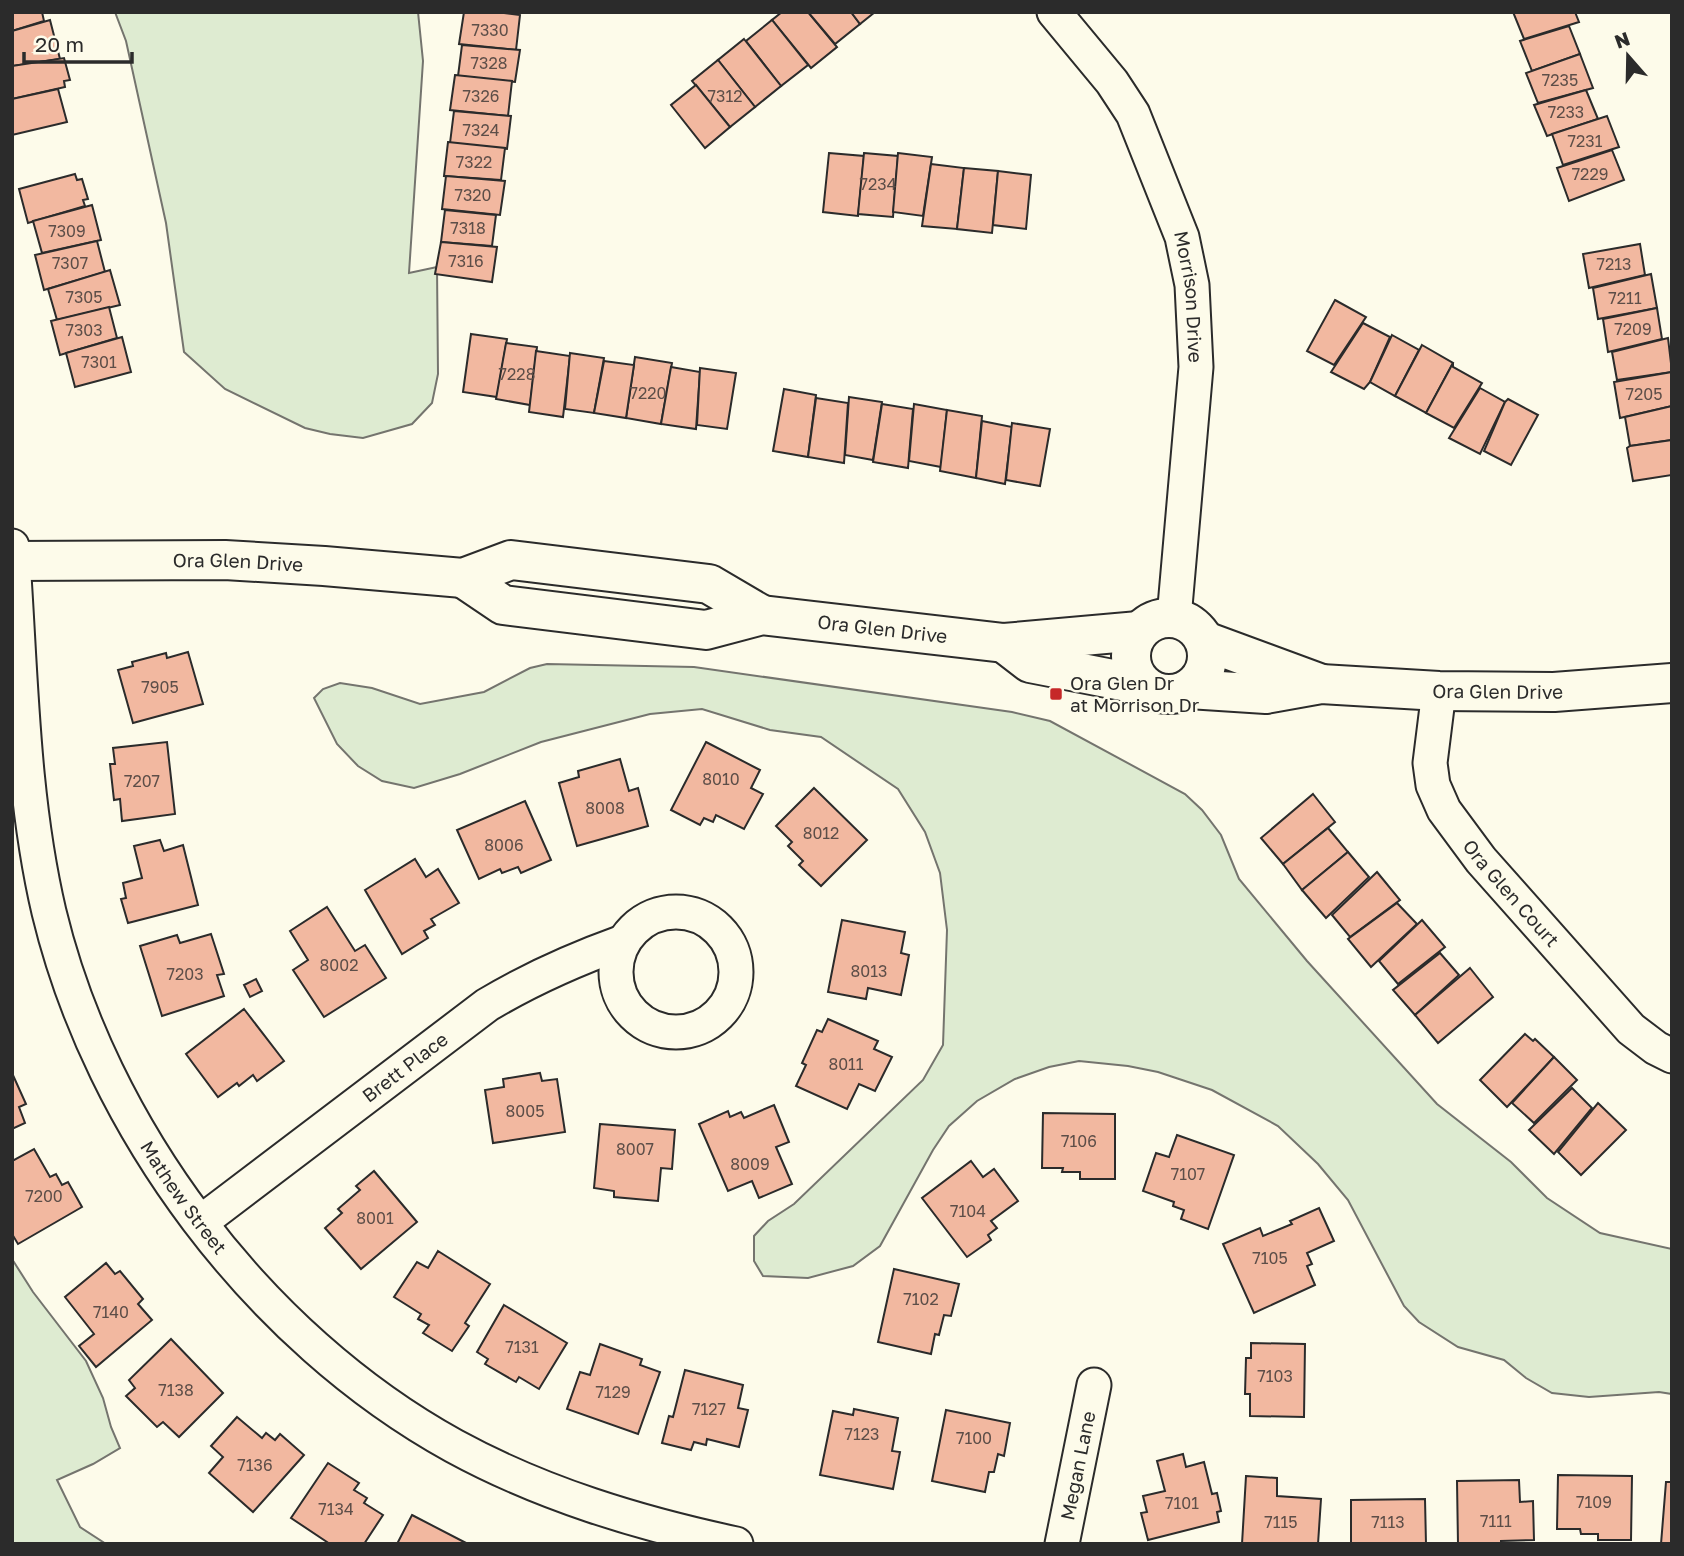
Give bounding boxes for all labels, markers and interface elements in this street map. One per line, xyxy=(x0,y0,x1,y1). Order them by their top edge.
house number: 7330 xyxy=(471,20,509,40)
scale bar xyxy=(24,21,133,65)
north arrow xyxy=(1593,21,1663,91)
text: N xyxy=(1611,26,1633,53)
text: 20 m xyxy=(35,31,84,57)
house number: 7328 xyxy=(471,53,507,73)
house number: 7235 xyxy=(1542,70,1578,90)
house number: 7326 xyxy=(463,86,499,106)
house number: 7312 xyxy=(708,86,742,106)
house number: 7233 xyxy=(1548,102,1584,122)
house number: 7324 xyxy=(463,120,499,140)
house number: 7231 xyxy=(1568,131,1603,151)
house number: 7322 xyxy=(456,152,492,172)
house number: 7229 xyxy=(1572,164,1608,184)
house number: 7234 xyxy=(860,174,896,194)
house number: 7320 xyxy=(454,185,492,205)
house number: 7318 xyxy=(450,218,486,238)
house number: 7309 xyxy=(48,221,86,241)
street label: Morrison Drive xyxy=(1170,229,1208,363)
house number: 7316 xyxy=(448,251,484,271)
house number: 7307 xyxy=(52,253,88,273)
house number: 7213 xyxy=(1597,254,1631,274)
house number: 7305 xyxy=(65,287,103,307)
house number: 7211 xyxy=(1608,288,1642,308)
house number: 7209 xyxy=(1614,319,1652,339)
house number: 7303 xyxy=(65,320,103,340)
house number: 7301 xyxy=(81,352,117,372)
house number: 7228 xyxy=(499,364,535,384)
house number: 7220 xyxy=(630,383,666,403)
house number: 7205 xyxy=(1626,384,1662,404)
street label: Ora Glen Drive xyxy=(173,548,304,576)
street label: Ora Glen Drive xyxy=(816,610,949,647)
place label: Ora Glen Dr at Morrison Dr xyxy=(1070,671,1200,716)
house number: 7905 xyxy=(141,677,179,697)
street label: Ora Glen Drive xyxy=(1432,679,1564,703)
marker: Ora Glen Dr at Morrison Dr xyxy=(1048,686,1064,702)
house number: 8010 xyxy=(702,769,740,789)
house number: 7207 xyxy=(124,771,160,791)
house number: 8008 xyxy=(585,798,625,818)
house number: 8012 xyxy=(803,823,839,843)
house number: 8006 xyxy=(484,835,524,855)
street label: Ora Glen Court xyxy=(1459,835,1564,951)
house number: 8002 xyxy=(320,955,358,975)
house number: 8013 xyxy=(851,961,887,981)
house number: 7203 xyxy=(166,964,204,984)
street label: Brett Place xyxy=(357,1027,452,1107)
house number: 8011 xyxy=(828,1054,864,1074)
house number: 8005 xyxy=(506,1101,544,1121)
house number: 7106 xyxy=(1061,1131,1097,1151)
street label: Mathew Street xyxy=(136,1136,232,1258)
house number: 8007 xyxy=(616,1139,654,1159)
house number: 8009 xyxy=(730,1154,770,1174)
house number: 7107 xyxy=(1171,1164,1205,1184)
house number: 7200 xyxy=(25,1186,63,1206)
house number: 7104 xyxy=(950,1201,986,1221)
house number: 8001 xyxy=(356,1208,394,1228)
house number: 7105 xyxy=(1252,1248,1288,1268)
house number: 7102 xyxy=(903,1289,939,1309)
house number: 7140 xyxy=(93,1302,129,1322)
house number: 7131 xyxy=(505,1337,539,1357)
house number: 7103 xyxy=(1257,1366,1293,1386)
house number: 7138 xyxy=(158,1380,194,1400)
house number: 7129 xyxy=(595,1382,631,1402)
house number: 7127 xyxy=(692,1399,726,1419)
street label: Megan Lane xyxy=(1055,1409,1099,1522)
house number: 7123 xyxy=(845,1424,879,1444)
house number: 7100 xyxy=(956,1428,992,1448)
house number: 7136 xyxy=(237,1455,273,1475)
house number: 7109 xyxy=(1576,1492,1612,1512)
house number: 7101 xyxy=(1165,1493,1199,1513)
house number: 7134 xyxy=(318,1499,354,1519)
house number: 7111 xyxy=(1480,1511,1512,1531)
house number: 7115 xyxy=(1264,1512,1298,1532)
house number: 7113 xyxy=(1371,1512,1405,1532)

